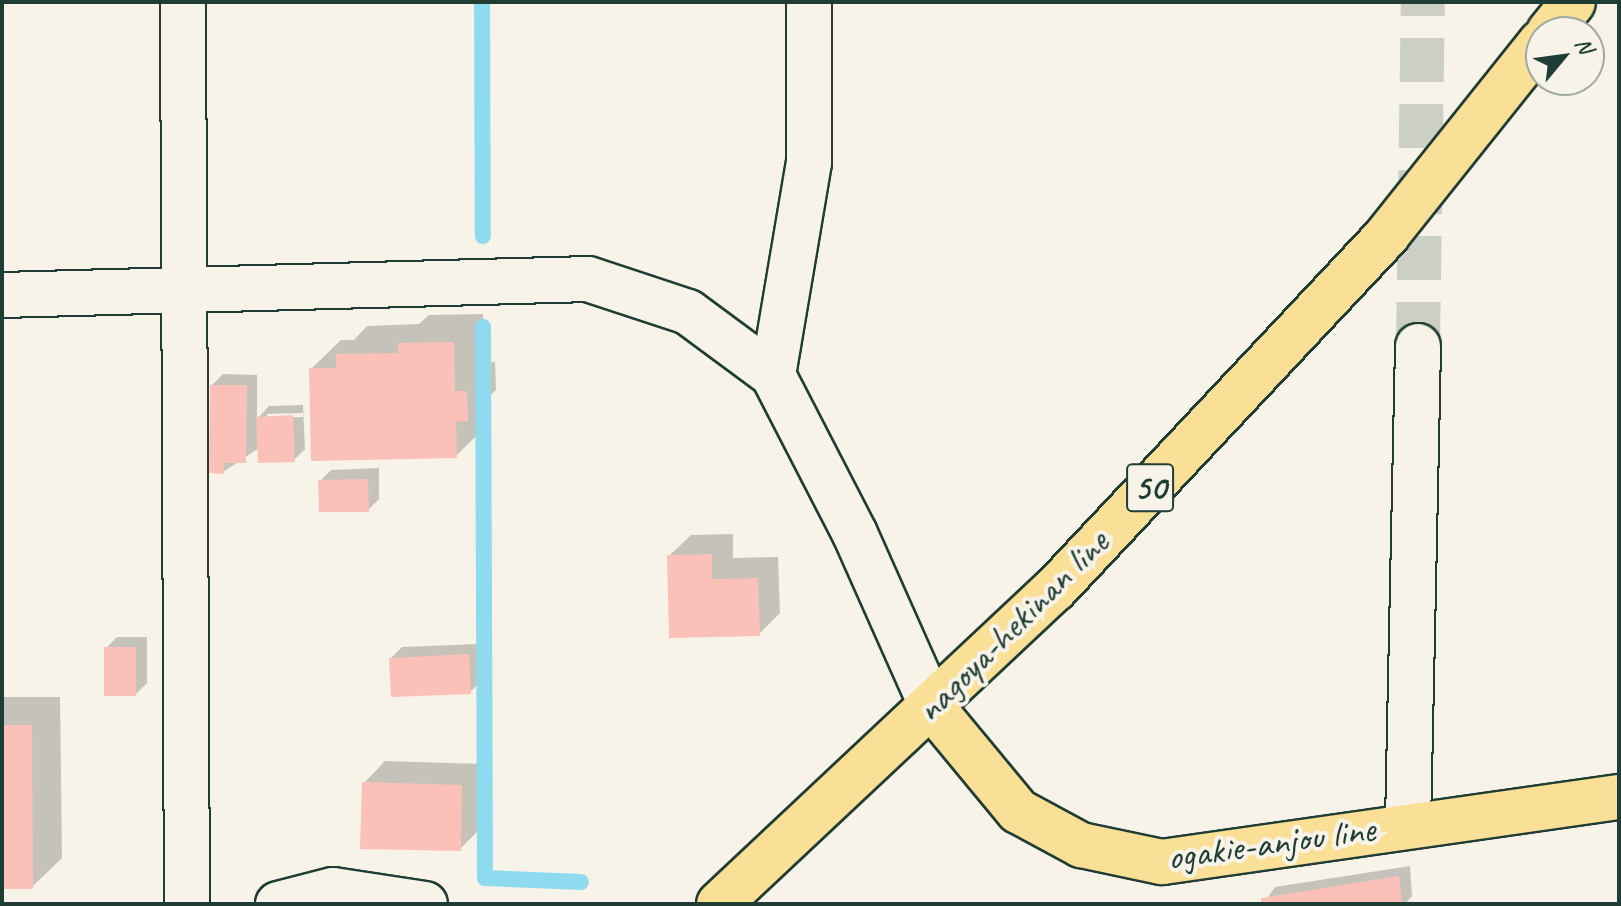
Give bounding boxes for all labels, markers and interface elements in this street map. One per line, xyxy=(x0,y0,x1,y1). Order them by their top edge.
north arrow xyxy=(1525,16,1605,96)
text: N xyxy=(1569,33,1600,58)
road number: 50 xyxy=(1126,456,1174,520)
street label: nagoya-hekinan line xyxy=(906,520,1118,732)
street label: ogakie-anjou line xyxy=(1164,806,1378,880)

